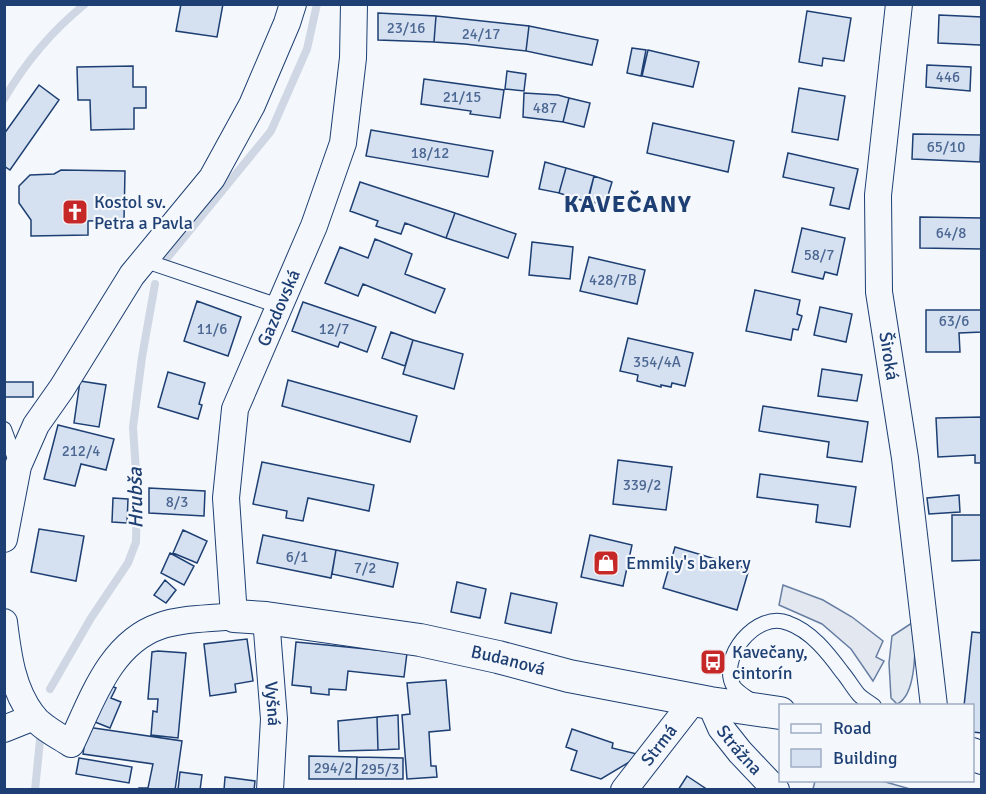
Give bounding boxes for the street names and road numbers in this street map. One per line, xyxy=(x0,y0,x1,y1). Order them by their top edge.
street label: Gazdovská xyxy=(252,266,305,350)
street label: Široká xyxy=(874,330,904,382)
street label: Budanová xyxy=(469,640,548,680)
street label: Vyšná xyxy=(260,680,285,727)
street label: Strmá xyxy=(636,720,682,770)
street label: Strážna xyxy=(712,721,767,780)

